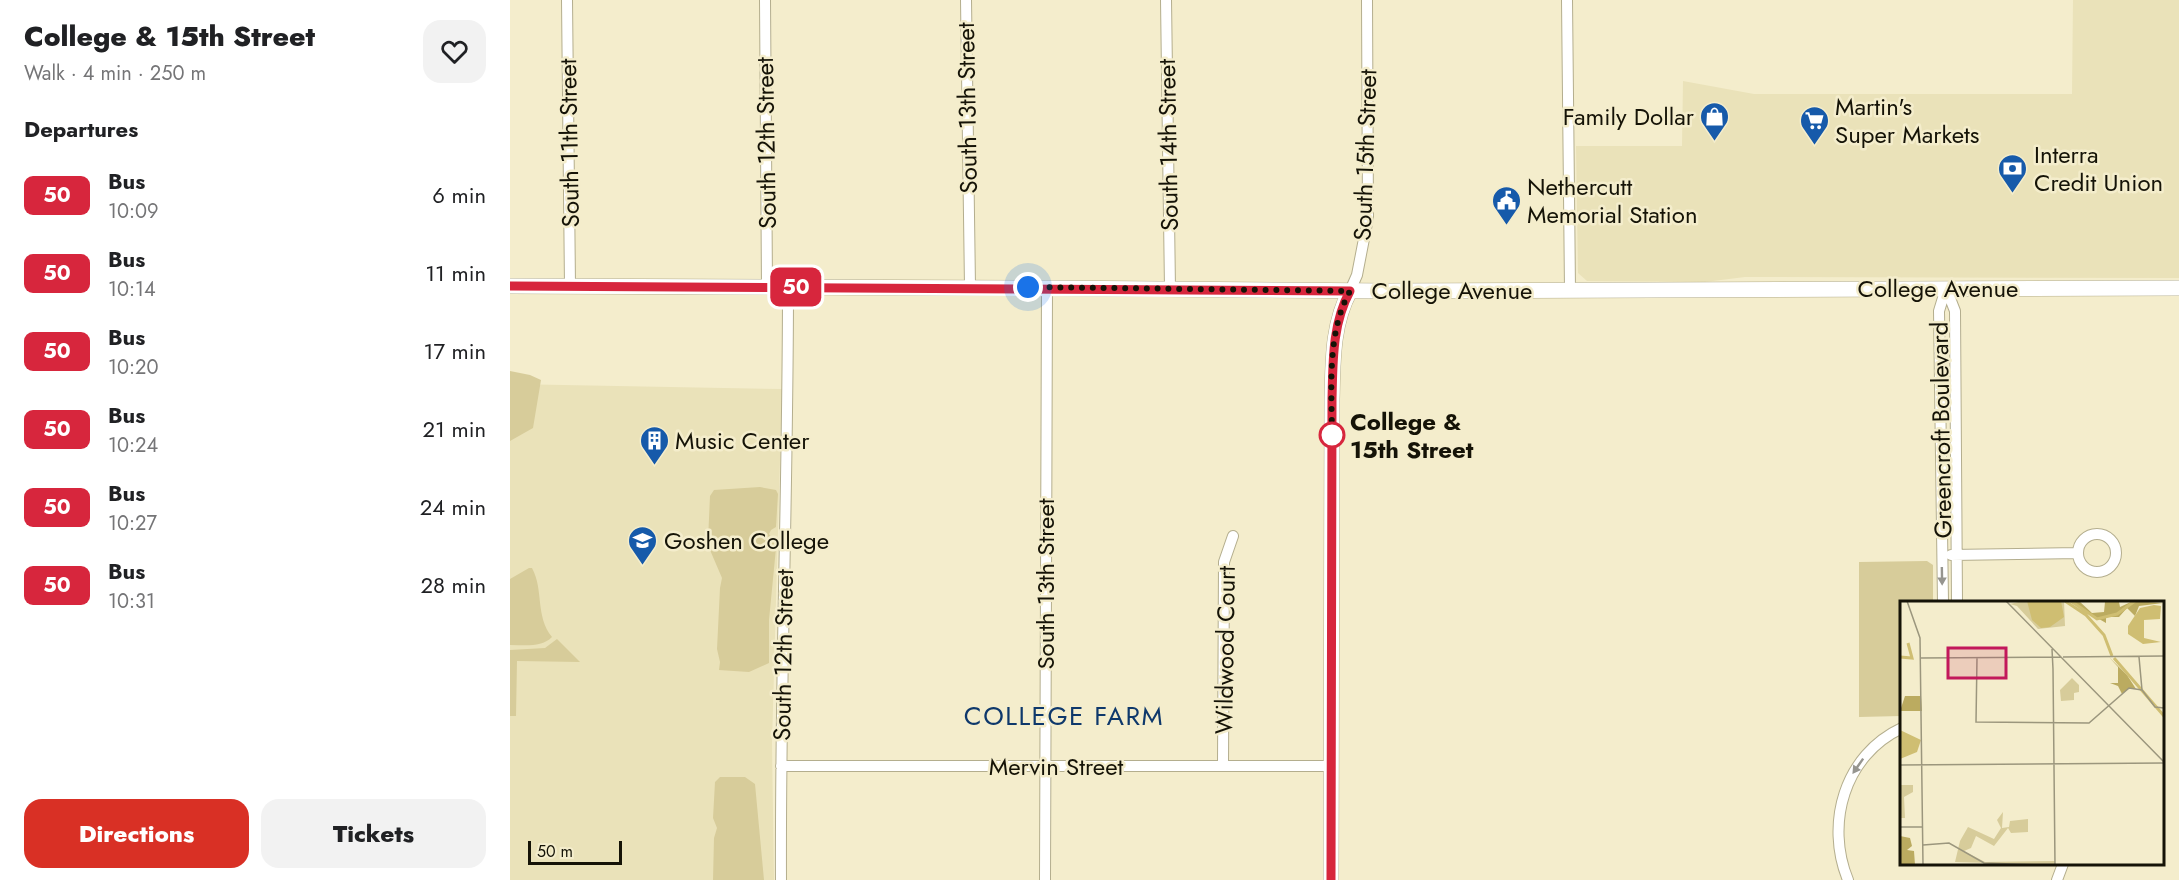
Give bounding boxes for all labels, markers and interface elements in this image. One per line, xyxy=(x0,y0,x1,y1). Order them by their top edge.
text: College & 15th Street xyxy=(24,16,315,57)
button: heart xyxy=(423,20,486,83)
street label: South 13th Street xyxy=(948,22,986,194)
street label: South 12th Street xyxy=(747,57,785,229)
street label: South 11th Street xyxy=(550,58,588,228)
street label: South 14th Street xyxy=(1149,58,1187,231)
text: Walk · 4 min · 250 m xyxy=(24,59,206,88)
street label: South 15th Street xyxy=(1345,68,1385,241)
place label: Martin's Super Markets xyxy=(1835,89,1979,152)
place label: Family Dollar xyxy=(1563,99,1695,134)
shop icon: Family Dollar xyxy=(1699,100,1731,142)
supermarket icon: Martin's Super Markets xyxy=(1798,104,1830,146)
text: Departures xyxy=(24,113,138,145)
place label: Interra Credit Union xyxy=(2034,137,2163,200)
bank icon: Interra Credit Union xyxy=(1997,152,2029,194)
text: Bus xyxy=(108,165,145,197)
place label: Nethercutt Memorial Station xyxy=(1527,169,1698,232)
text: 6 min xyxy=(432,179,486,211)
text: 50 xyxy=(43,180,71,210)
public building icon: Nethercutt Memorial Station xyxy=(1490,184,1522,226)
text: 10:09 xyxy=(108,197,159,226)
text: Bus xyxy=(108,243,145,275)
text: 11 min xyxy=(425,257,486,289)
text: 50 xyxy=(43,258,71,288)
line badge: 50 xyxy=(769,268,823,306)
street label: College Avenue xyxy=(1858,271,2018,306)
text: 50 xyxy=(782,272,810,302)
your location xyxy=(1013,272,1043,302)
street label: College Avenue xyxy=(1372,273,1532,308)
text: 10:14 xyxy=(108,275,156,304)
text: Bus xyxy=(108,321,145,353)
street label: Greencroft Boulevard xyxy=(1922,321,1960,539)
text: 17 min xyxy=(424,335,486,367)
text: 50 xyxy=(43,336,71,366)
text: 10:20 xyxy=(108,353,158,382)
text: Bus xyxy=(108,399,145,431)
place label: College & 15th Street xyxy=(1350,404,1474,467)
text: 21 min xyxy=(423,413,486,445)
text: 50 xyxy=(43,414,71,444)
marker: College & 15th Street xyxy=(1319,422,1345,448)
place label: Music Center xyxy=(675,423,810,458)
building icon: Music Center xyxy=(638,424,670,466)
text: 10:24 xyxy=(108,431,158,460)
text: Bus xyxy=(108,477,145,509)
text: 24 min xyxy=(420,491,486,523)
text: 50 xyxy=(43,492,71,522)
street label: South 13th Street xyxy=(1028,498,1063,670)
text: 10:27 xyxy=(108,509,157,538)
place label: Goshen College xyxy=(664,523,829,558)
school or university icon: Goshen College xyxy=(627,524,659,566)
text: Bus xyxy=(108,555,145,587)
street label: Wildwood Court xyxy=(1206,565,1244,734)
one-way arrow xyxy=(1938,567,1947,586)
text: 28 min xyxy=(420,569,486,601)
street label: South 12th Street xyxy=(764,569,802,741)
text: 50 xyxy=(43,570,71,600)
text: 10:31 xyxy=(108,587,155,616)
inset map xyxy=(1900,601,2164,865)
district label: COLLEGE FARM xyxy=(964,697,1164,735)
street label: Mervin Street xyxy=(989,749,1124,784)
one-way arrow xyxy=(1852,757,1864,773)
button: Directions xyxy=(24,799,249,868)
button: Tickets xyxy=(261,799,486,868)
scale bar xyxy=(528,838,622,866)
text: 50 m xyxy=(537,840,573,863)

